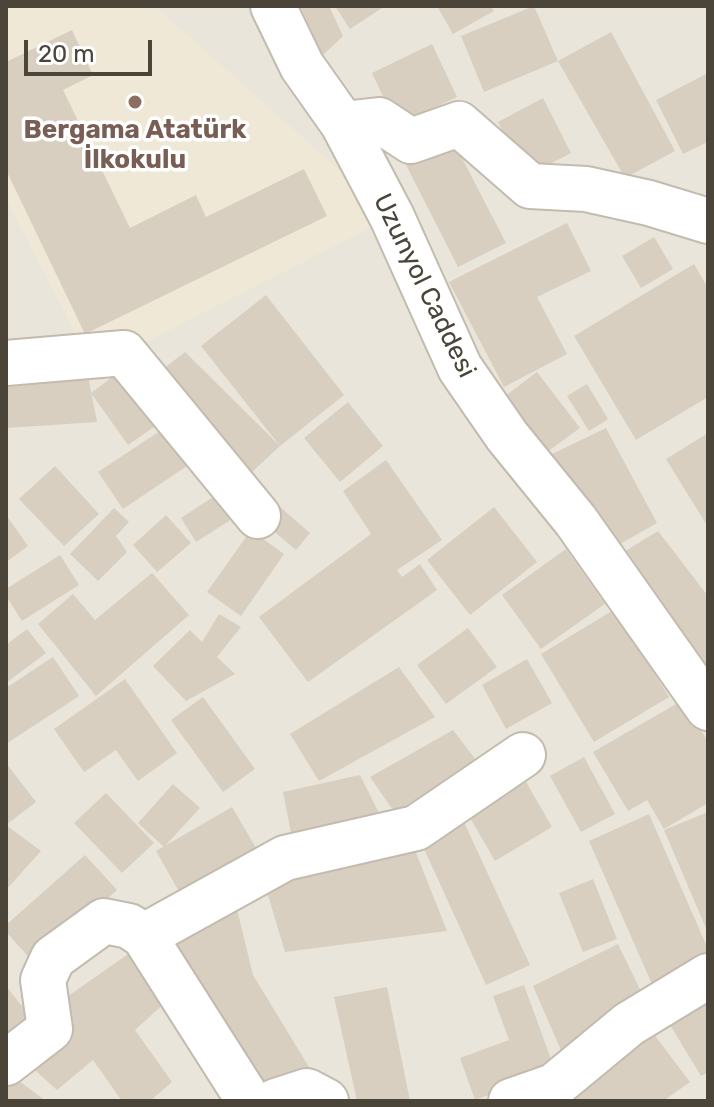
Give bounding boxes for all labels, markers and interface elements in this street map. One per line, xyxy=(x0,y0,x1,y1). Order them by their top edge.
scale bar xyxy=(28,24,156,74)
text: 20 m xyxy=(38,40,95,68)
marker: Bergama Atatürk İlkokulu xyxy=(126,93,144,111)
place label: Bergama Atatürk İlkokulu xyxy=(24,114,246,176)
street label: Uzunyol Caddesi xyxy=(366,189,482,383)

